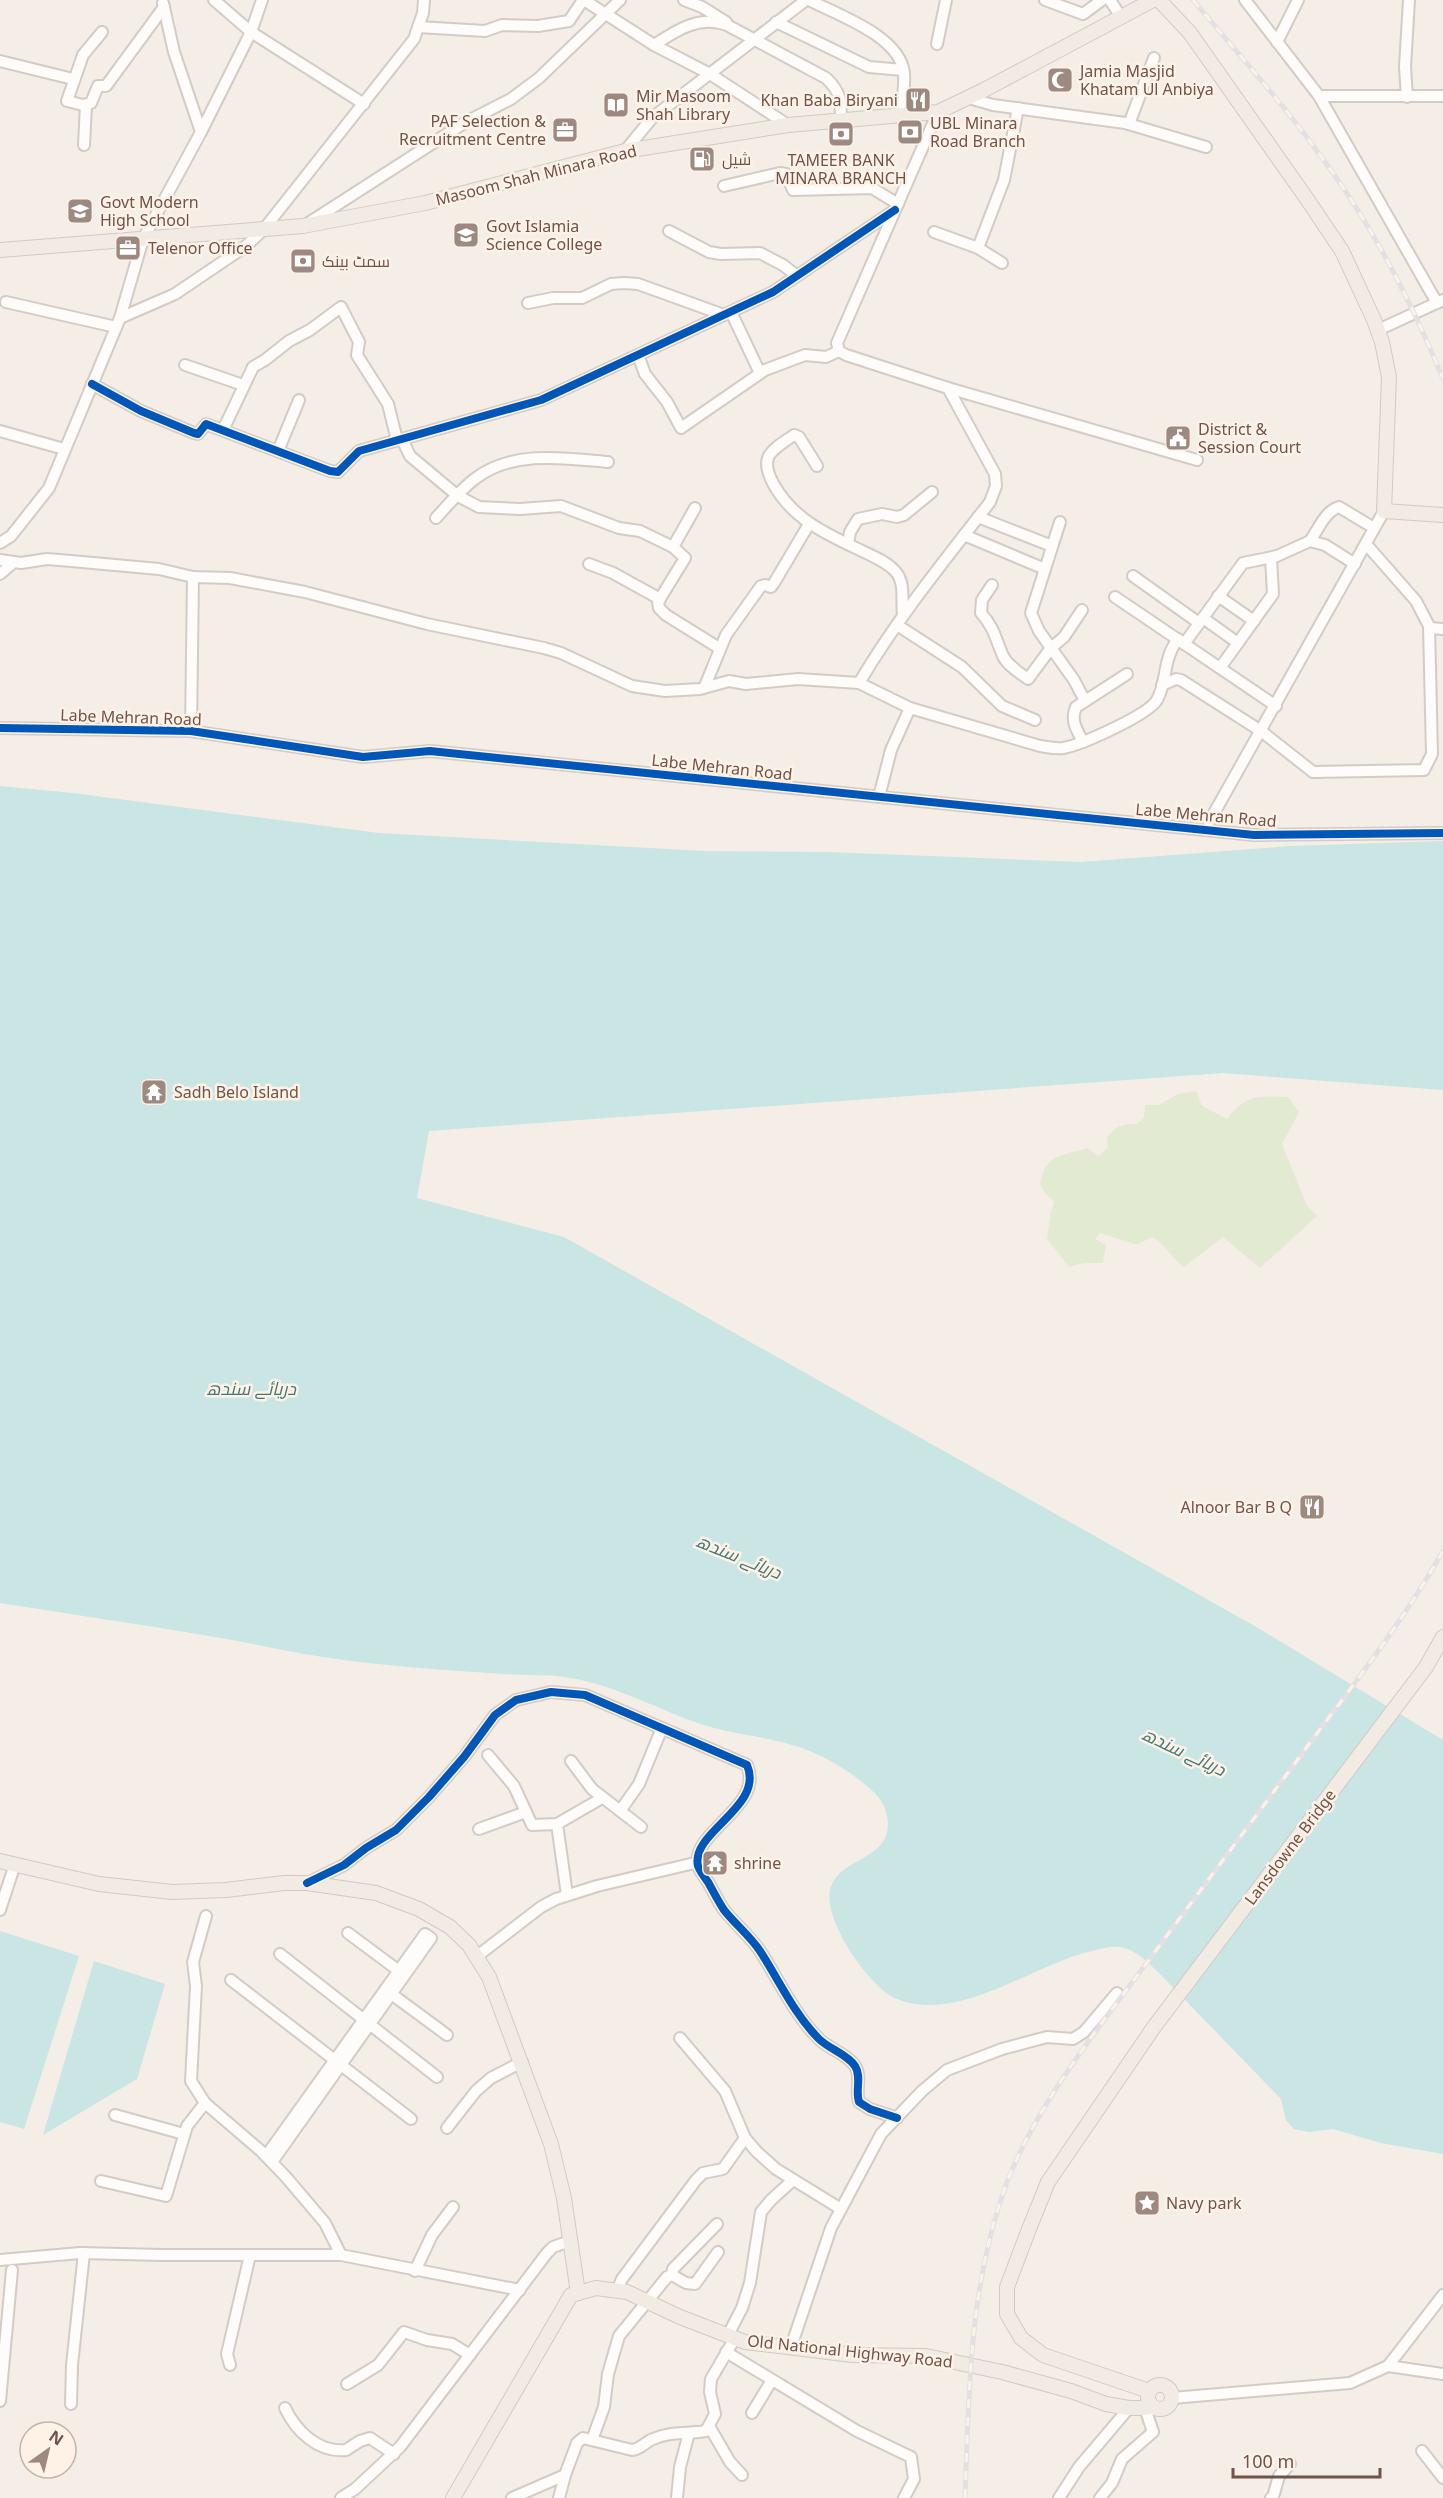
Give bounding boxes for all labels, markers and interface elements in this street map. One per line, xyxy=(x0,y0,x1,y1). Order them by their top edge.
place label: Jamia Masjid Khatam Ul Anbiya xyxy=(1078,60,1214,100)
mosque icon: Jamia Masjid Khatam Ul Anbiya xyxy=(1045,65,1075,95)
place label: Mir Masoom Shah Library xyxy=(636,85,731,125)
restaurant icon: Khan Baba Biryani xyxy=(903,85,933,115)
place label: Khan Baba Biryani xyxy=(761,89,898,111)
library icon: Mir Masoom Shah Library xyxy=(601,90,631,120)
place label: PAF Selection & Recruitment Centre xyxy=(399,110,546,150)
place label: UBL Minara Road Branch xyxy=(930,112,1026,152)
office icon: PAF Selection & Recruitment Centre xyxy=(550,115,580,145)
bank icon: UBL Minara Road Branch xyxy=(895,117,925,147)
bank icon: TAMEER BANK MINARA BRANCH xyxy=(826,119,856,149)
street label: Masoom Shah Minara Road xyxy=(433,139,639,211)
fuel station icon: شیل xyxy=(687,144,717,174)
place label: شیل xyxy=(722,148,751,170)
place label: TAMEER BANK MINARA BRANCH xyxy=(775,149,907,189)
place label: Govt Modern High School xyxy=(100,191,199,231)
school or university icon: Govt Modern High School xyxy=(65,196,95,226)
place label: Govt Islamia Science College xyxy=(486,215,602,255)
school or university icon: Govt Islamia Science College xyxy=(451,220,481,250)
office icon: Telenor Office xyxy=(113,233,143,263)
place label: Telenor Office xyxy=(148,237,253,259)
bank icon: سمٹ بینک xyxy=(288,246,318,276)
place label: سمٹ بینک xyxy=(322,250,390,272)
place label: District & Session Court xyxy=(1198,418,1301,458)
public building icon: District & Session Court xyxy=(1163,423,1193,453)
street label: Labe Mehran Road xyxy=(60,704,202,730)
street label: Labe Mehran Road xyxy=(650,749,794,785)
street label: Labe Mehran Road xyxy=(1135,798,1277,832)
temple icon: Sadh Belo Island xyxy=(139,1077,169,1107)
place label: Sadh Belo Island xyxy=(174,1081,299,1103)
water label: دریائے سندھ xyxy=(206,1376,297,1400)
restaurant icon: Alnoor Bar B Q xyxy=(1297,1492,1327,1522)
place label: Alnoor Bar B Q xyxy=(1180,1496,1292,1518)
water label: دریائے سندھ xyxy=(693,1528,786,1584)
water label: دریائے سندھ xyxy=(1138,1721,1231,1781)
street label: Lansdowne Bridge xyxy=(1239,1785,1341,1909)
temple icon: shrine xyxy=(700,1848,730,1878)
place label: shrine xyxy=(734,1852,781,1874)
place icon: Navy park xyxy=(1132,2188,1162,2218)
place label: Navy park xyxy=(1166,2192,1242,2214)
street label: Old National Highway Road xyxy=(746,2329,954,2373)
north arrow xyxy=(18,2420,78,2480)
text: N xyxy=(45,2425,68,2450)
scale bar xyxy=(1233,2441,1380,2479)
text: 100 m xyxy=(1242,2449,1294,2473)

